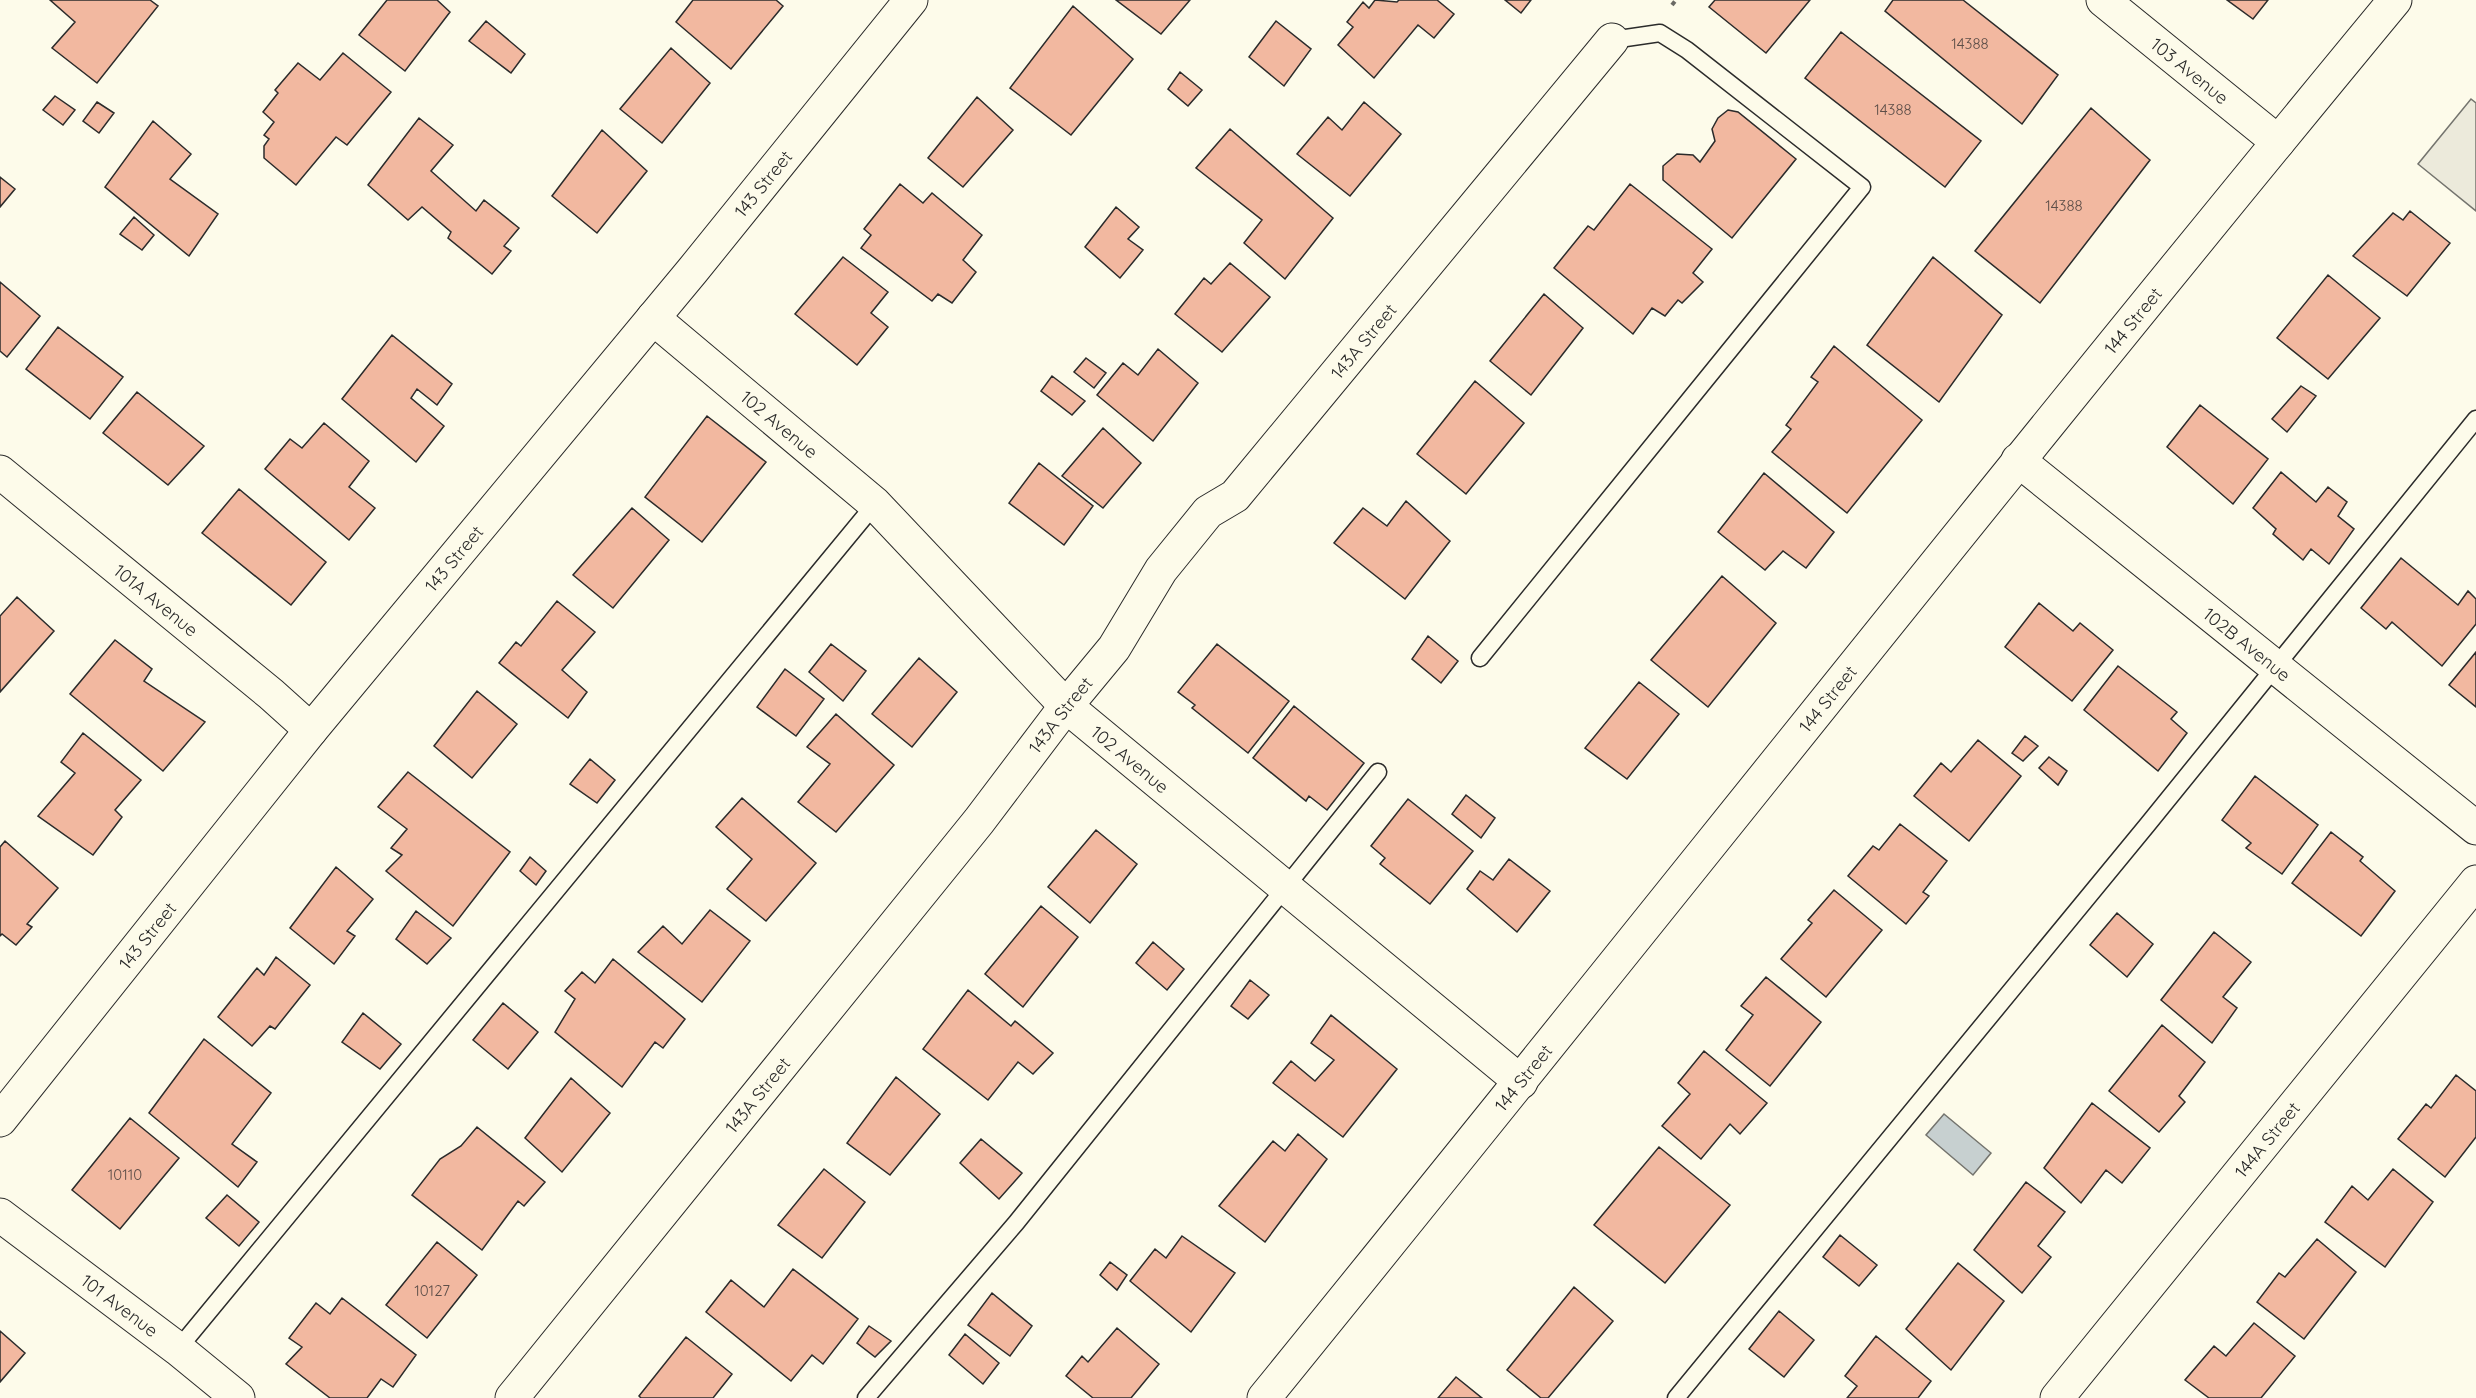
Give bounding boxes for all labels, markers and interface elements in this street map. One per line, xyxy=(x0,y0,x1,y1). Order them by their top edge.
street label: 103 Avenue xyxy=(2146,32,2233,109)
house number: 14388 xyxy=(1951,34,1989,53)
house number: 14388 xyxy=(1874,100,1912,119)
street label: 143 Street xyxy=(729,145,797,222)
house number: 14388 xyxy=(2045,196,2083,215)
street label: 144 Street xyxy=(2099,282,2167,359)
street label: 143A Street xyxy=(1325,299,1401,383)
street label: 102 Avenue xyxy=(736,385,823,463)
street label: 143 Street xyxy=(419,520,488,596)
street label: 101A Avenue xyxy=(109,559,203,641)
street label: 102B Avenue xyxy=(2199,602,2296,686)
street label: 144 Street xyxy=(1793,660,1861,737)
street label: 143A Street xyxy=(1023,672,1097,758)
street label: 102 Avenue xyxy=(1087,720,1174,798)
street label: 143 Street xyxy=(113,897,181,974)
street label: 144 Street xyxy=(1489,1039,1557,1116)
street label: 143A Street xyxy=(720,1052,795,1138)
street label: 144A Street xyxy=(2229,1097,2305,1182)
house number: 10110 xyxy=(108,1165,142,1184)
street label: 101 Avenue xyxy=(77,1269,163,1342)
house number: 10127 xyxy=(414,1281,450,1300)

